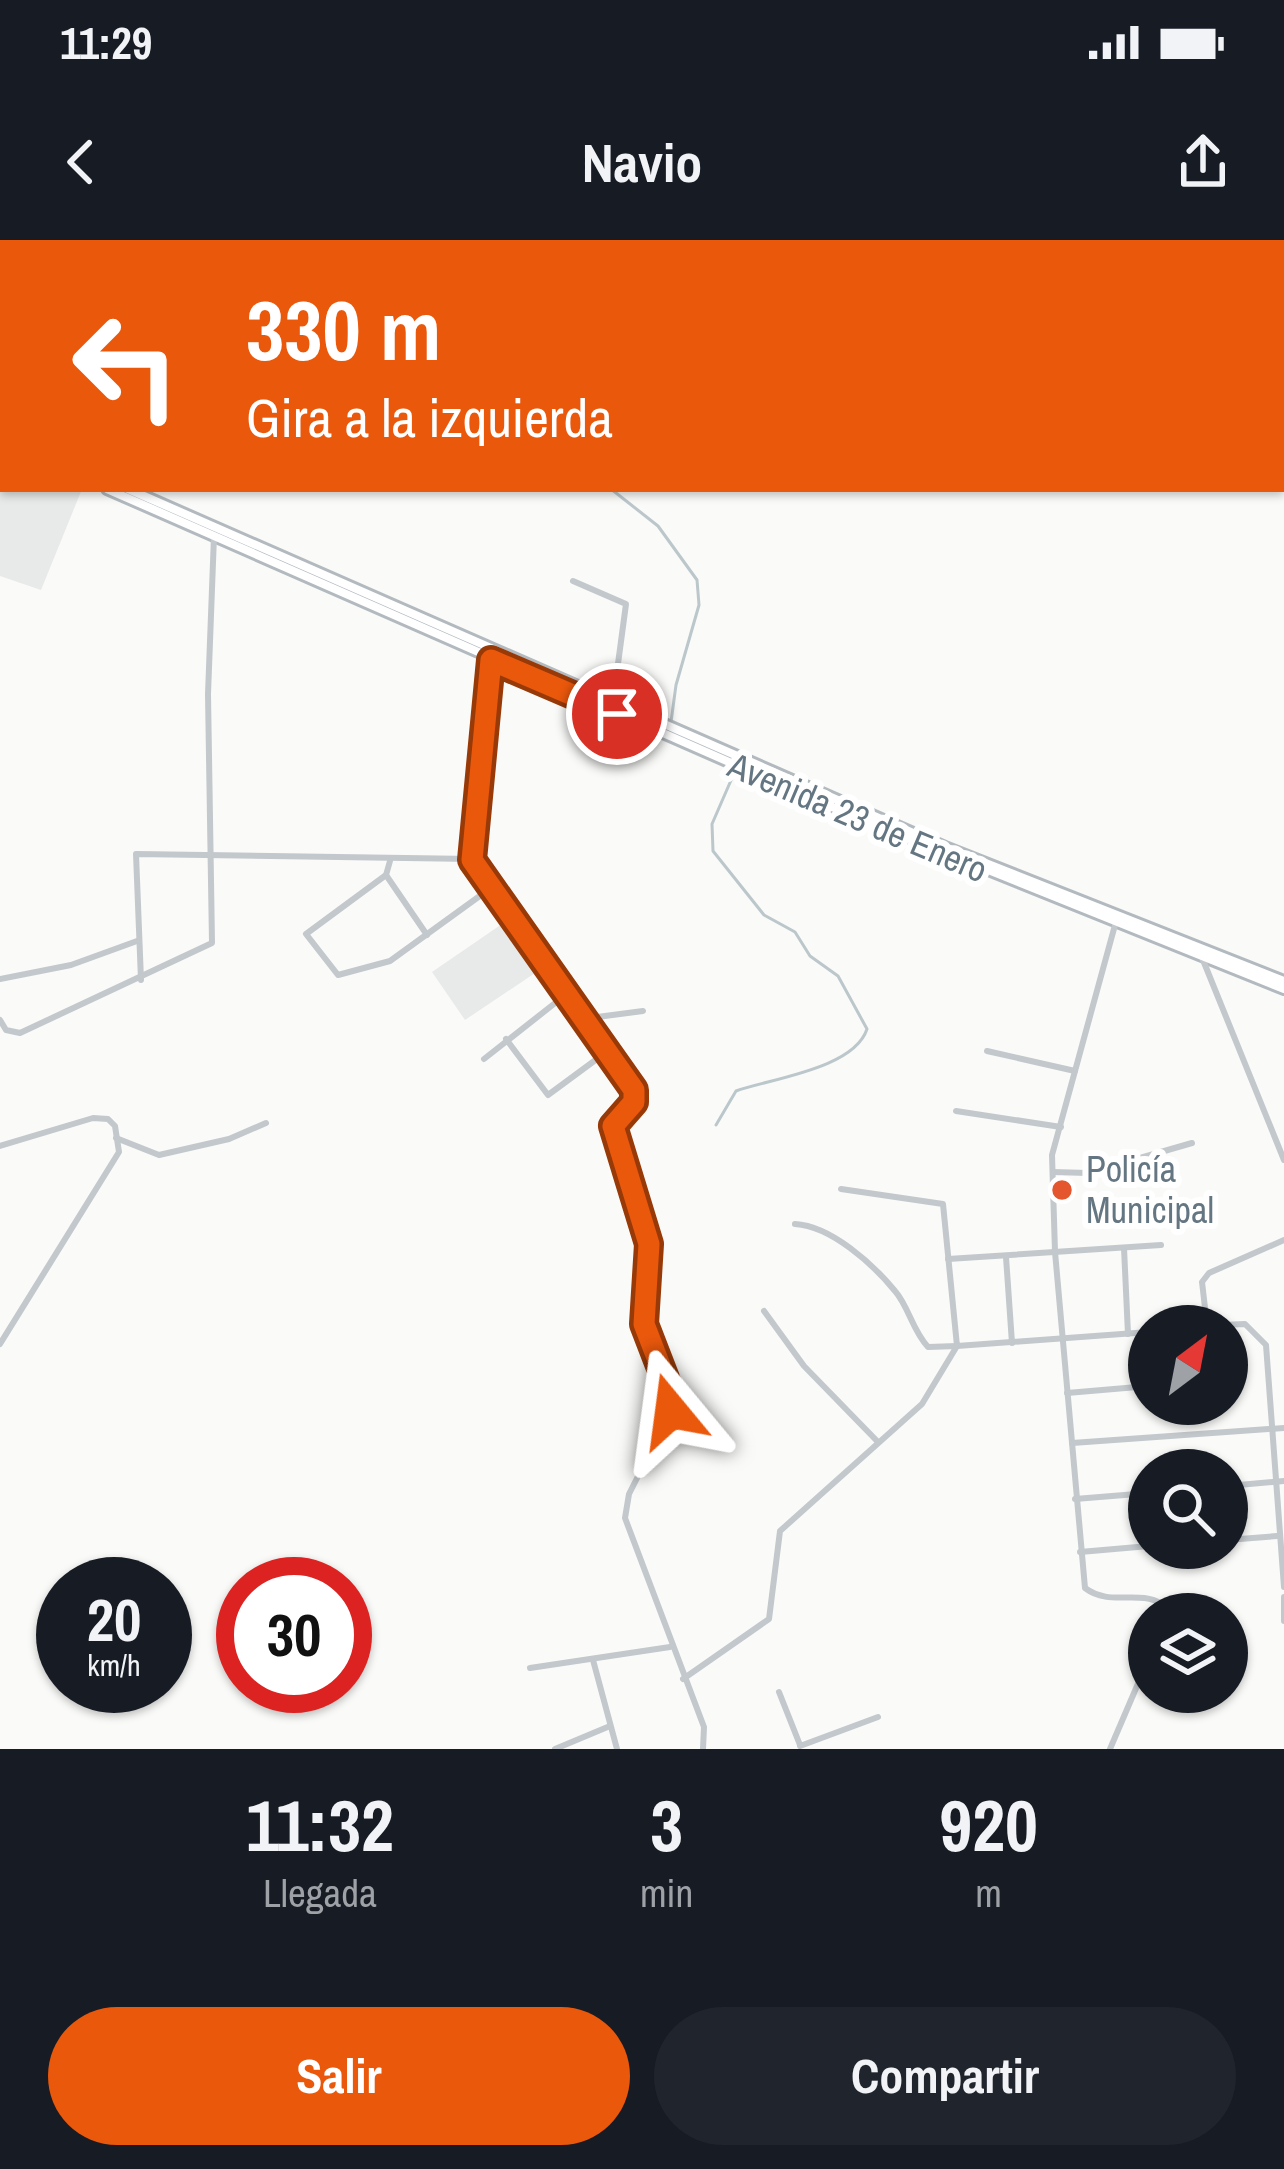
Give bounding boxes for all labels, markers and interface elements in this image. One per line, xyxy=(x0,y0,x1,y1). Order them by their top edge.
text: 11:29 xyxy=(60,12,152,73)
text: Navio xyxy=(582,126,702,199)
icon: back xyxy=(48,129,114,195)
icon: share xyxy=(1170,129,1236,195)
text: 330 m xyxy=(246,273,441,386)
icon: left xyxy=(48,288,204,444)
text: Gira a la izquierda xyxy=(246,381,613,454)
pin xyxy=(566,663,668,765)
icon: arrive xyxy=(584,681,650,747)
street label: Avenida 23 de Enero xyxy=(720,740,995,893)
place label: Policía Municipal xyxy=(1086,1145,1214,1234)
marker: Policía Municipal xyxy=(1049,1177,1075,1203)
north arrow xyxy=(1128,1305,1248,1425)
map controls xyxy=(1128,1305,1248,1713)
position arrow xyxy=(608,1348,734,1474)
button: search xyxy=(1128,1449,1248,1569)
speed limit sign: 30 xyxy=(216,1557,372,1713)
text: 20 xyxy=(87,1579,141,1660)
button: layers xyxy=(1128,1593,1248,1713)
text: km/h xyxy=(87,1645,141,1685)
text: 11:32 xyxy=(246,1776,394,1873)
text: 3 xyxy=(650,1776,683,1873)
text: 920 xyxy=(939,1776,1038,1873)
text: Llegada xyxy=(263,1867,377,1919)
text: min xyxy=(640,1867,693,1919)
text: m xyxy=(975,1867,1002,1919)
button: Salir xyxy=(48,2007,630,2145)
button: Compartir xyxy=(654,2007,1236,2145)

